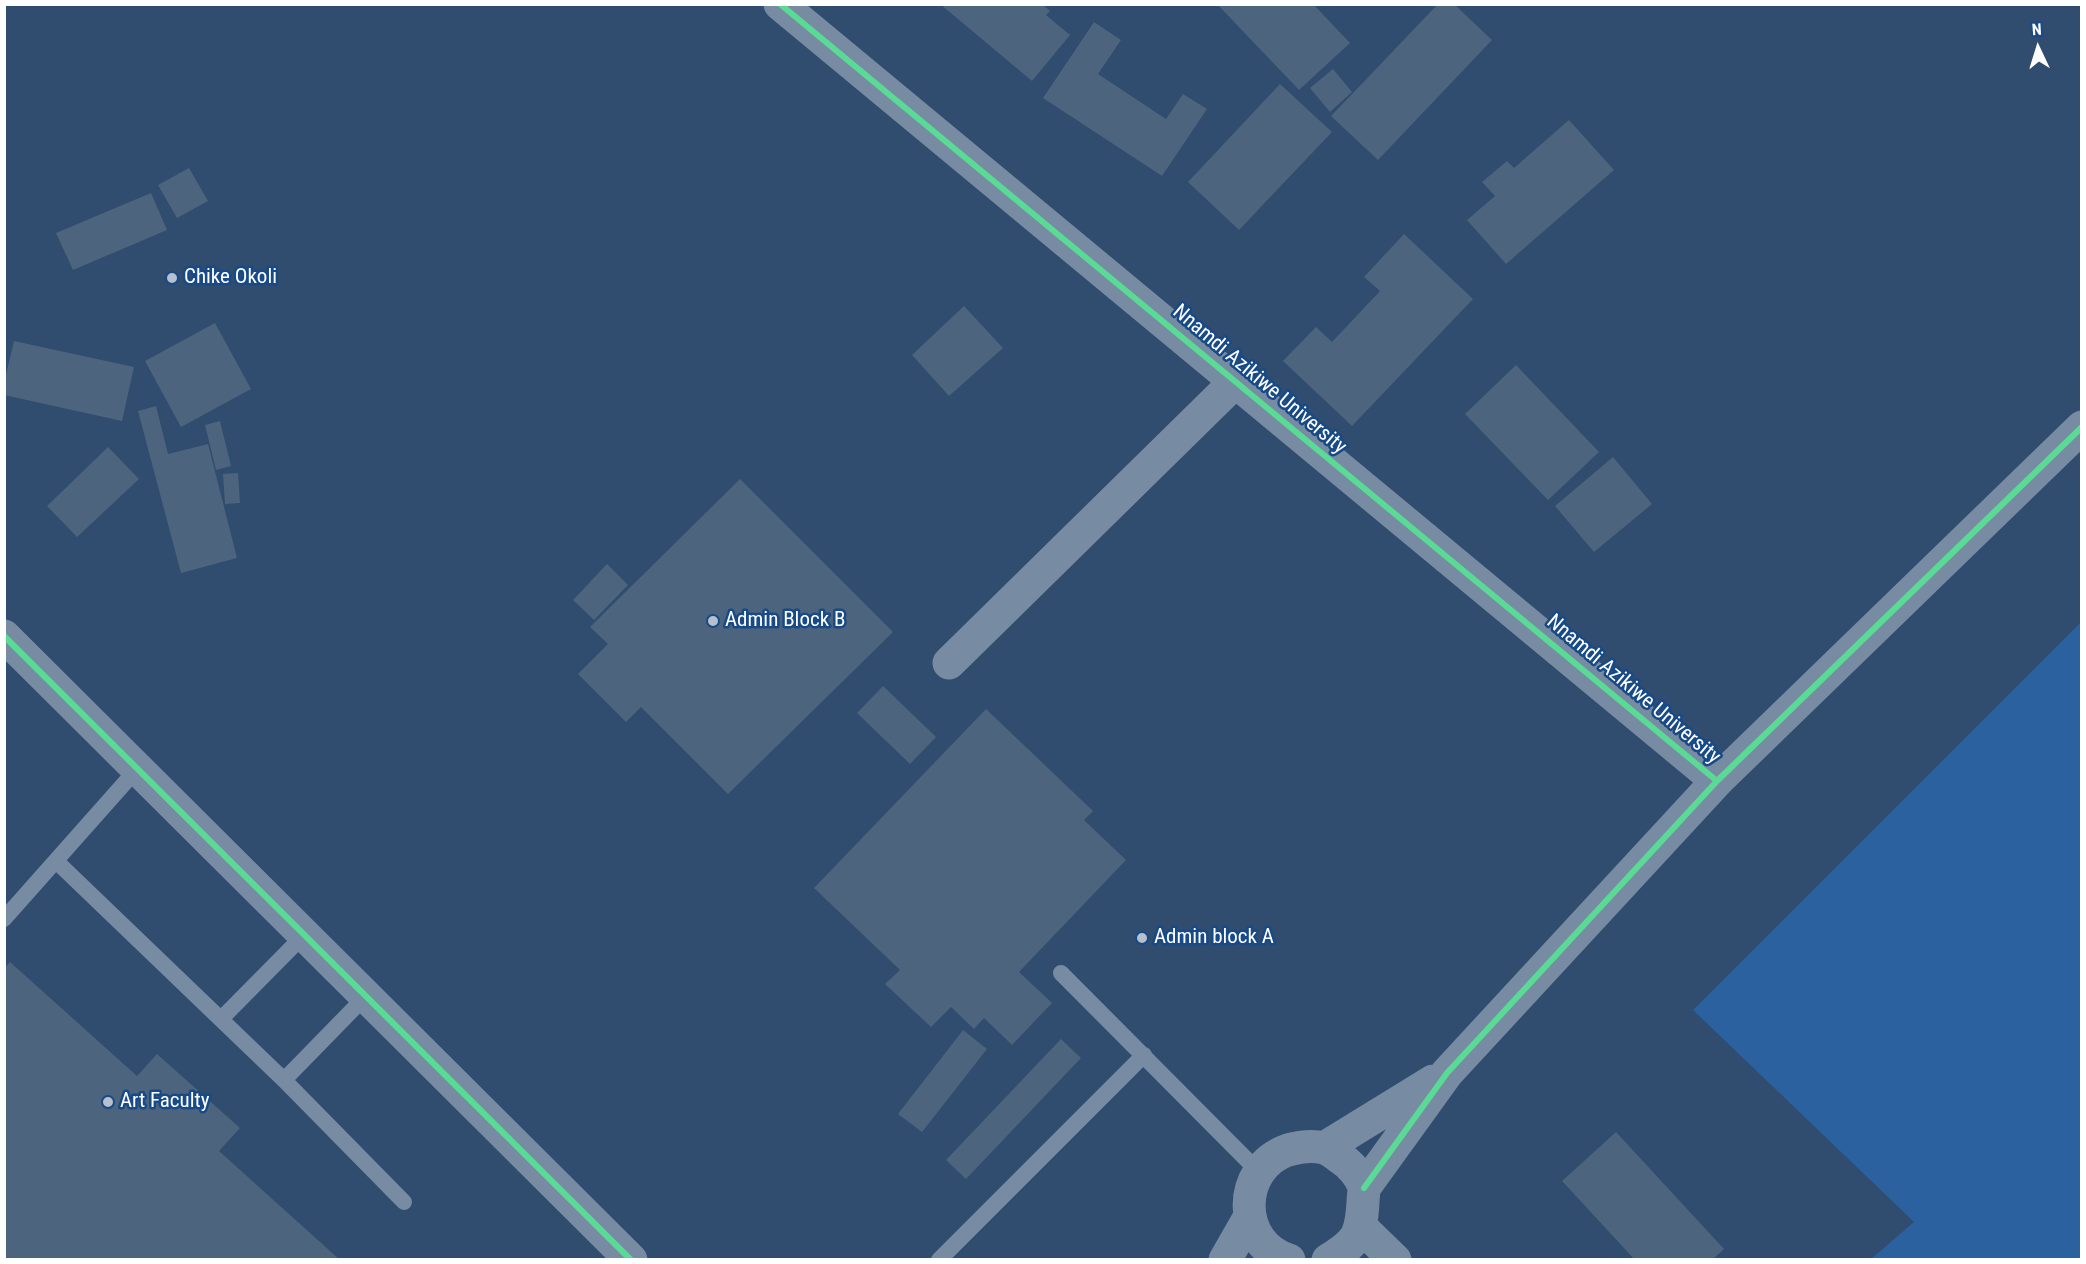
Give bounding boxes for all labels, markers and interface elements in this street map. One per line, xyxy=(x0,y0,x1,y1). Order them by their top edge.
north arrow xyxy=(2008,18,2068,78)
text: N xyxy=(2031,20,2042,39)
place label: Chike Okoli xyxy=(184,265,277,291)
marker: Chike Okoli xyxy=(165,271,179,285)
street label: Nnamdi Azikiwe University xyxy=(1167,300,1351,460)
place label: Admin Block B xyxy=(725,608,845,634)
street label: Nnamdi Azikiwe University xyxy=(1541,610,1725,770)
marker: Admin Block B xyxy=(706,614,720,628)
place label: Admin block A xyxy=(1154,925,1274,951)
marker: Admin block A xyxy=(1135,931,1149,945)
place label: Art Faculty xyxy=(120,1089,209,1115)
marker: Art Faculty xyxy=(101,1095,115,1109)

